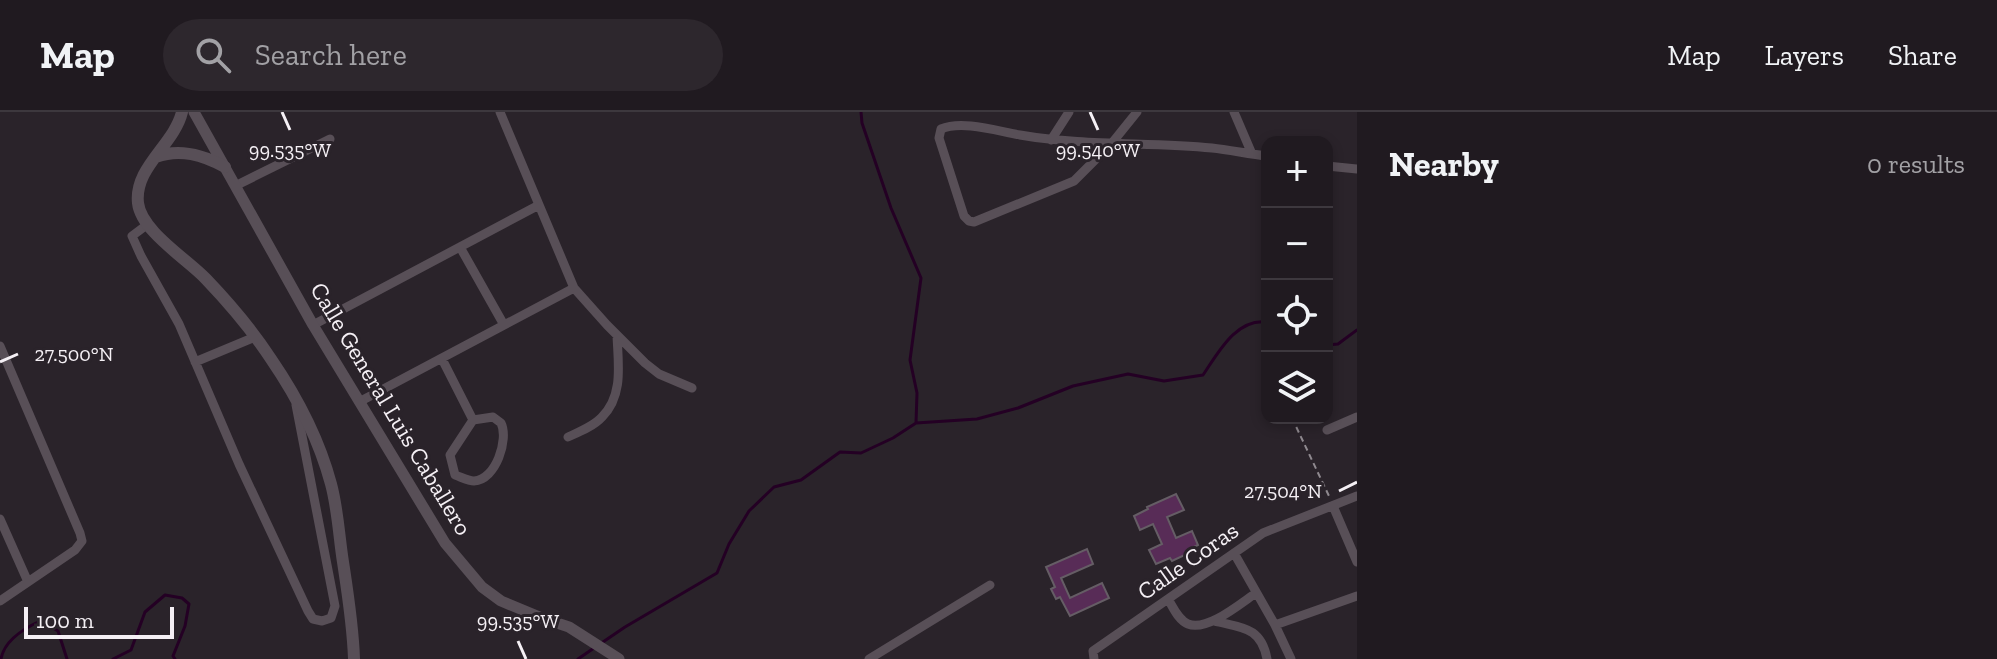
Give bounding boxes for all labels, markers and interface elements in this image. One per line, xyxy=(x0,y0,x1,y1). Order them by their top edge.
search box xyxy=(163,19,723,91)
text: Map xyxy=(40,32,115,78)
icon: search xyxy=(191,33,235,77)
text: Search here xyxy=(255,37,407,73)
text: Map xyxy=(1667,39,1721,72)
text: Layers xyxy=(1765,39,1844,72)
text: Share xyxy=(1888,39,1957,72)
map controls xyxy=(1261,136,1333,424)
button: + xyxy=(1261,136,1333,208)
text: 99.535°W xyxy=(249,138,331,162)
text: 99.540°W xyxy=(1056,138,1141,162)
text: Nearby xyxy=(1389,144,1499,185)
text: 0 results xyxy=(1867,148,1965,180)
button: − xyxy=(1261,208,1333,280)
street label: Calle General Luis Caballero xyxy=(304,277,479,540)
button: locate xyxy=(1261,280,1333,352)
text: 27.500°N xyxy=(35,342,114,366)
button: layers xyxy=(1261,352,1333,424)
text: 27.504°N xyxy=(1244,479,1322,503)
street label: Calle Coras xyxy=(1132,515,1244,606)
scale bar xyxy=(24,603,174,639)
text: 100 m xyxy=(36,607,94,634)
text: 99.535°W xyxy=(477,609,559,633)

